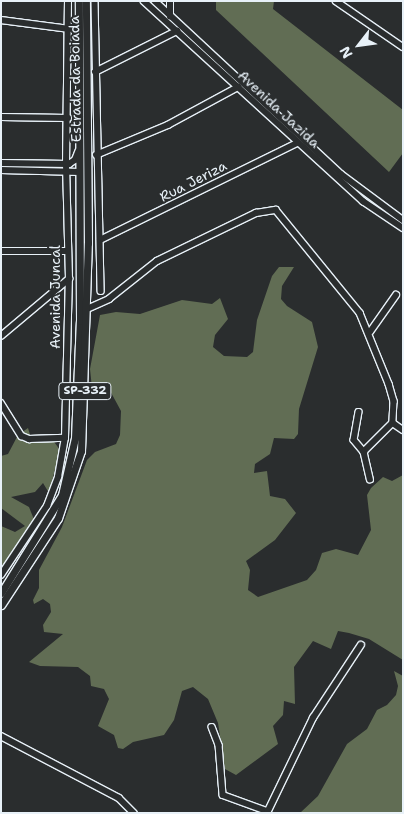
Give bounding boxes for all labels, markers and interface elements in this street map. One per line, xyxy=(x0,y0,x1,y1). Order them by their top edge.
street label: Estrada da Boiada xyxy=(65,16,85,142)
north arrow xyxy=(334,20,384,70)
text: N xyxy=(335,43,357,62)
street label: Avenida Jazida xyxy=(235,67,323,151)
street label: Rua Jeriza xyxy=(157,157,229,205)
street label: Avenida Juncal xyxy=(47,245,63,349)
road number: SP-332 xyxy=(58,382,112,401)

